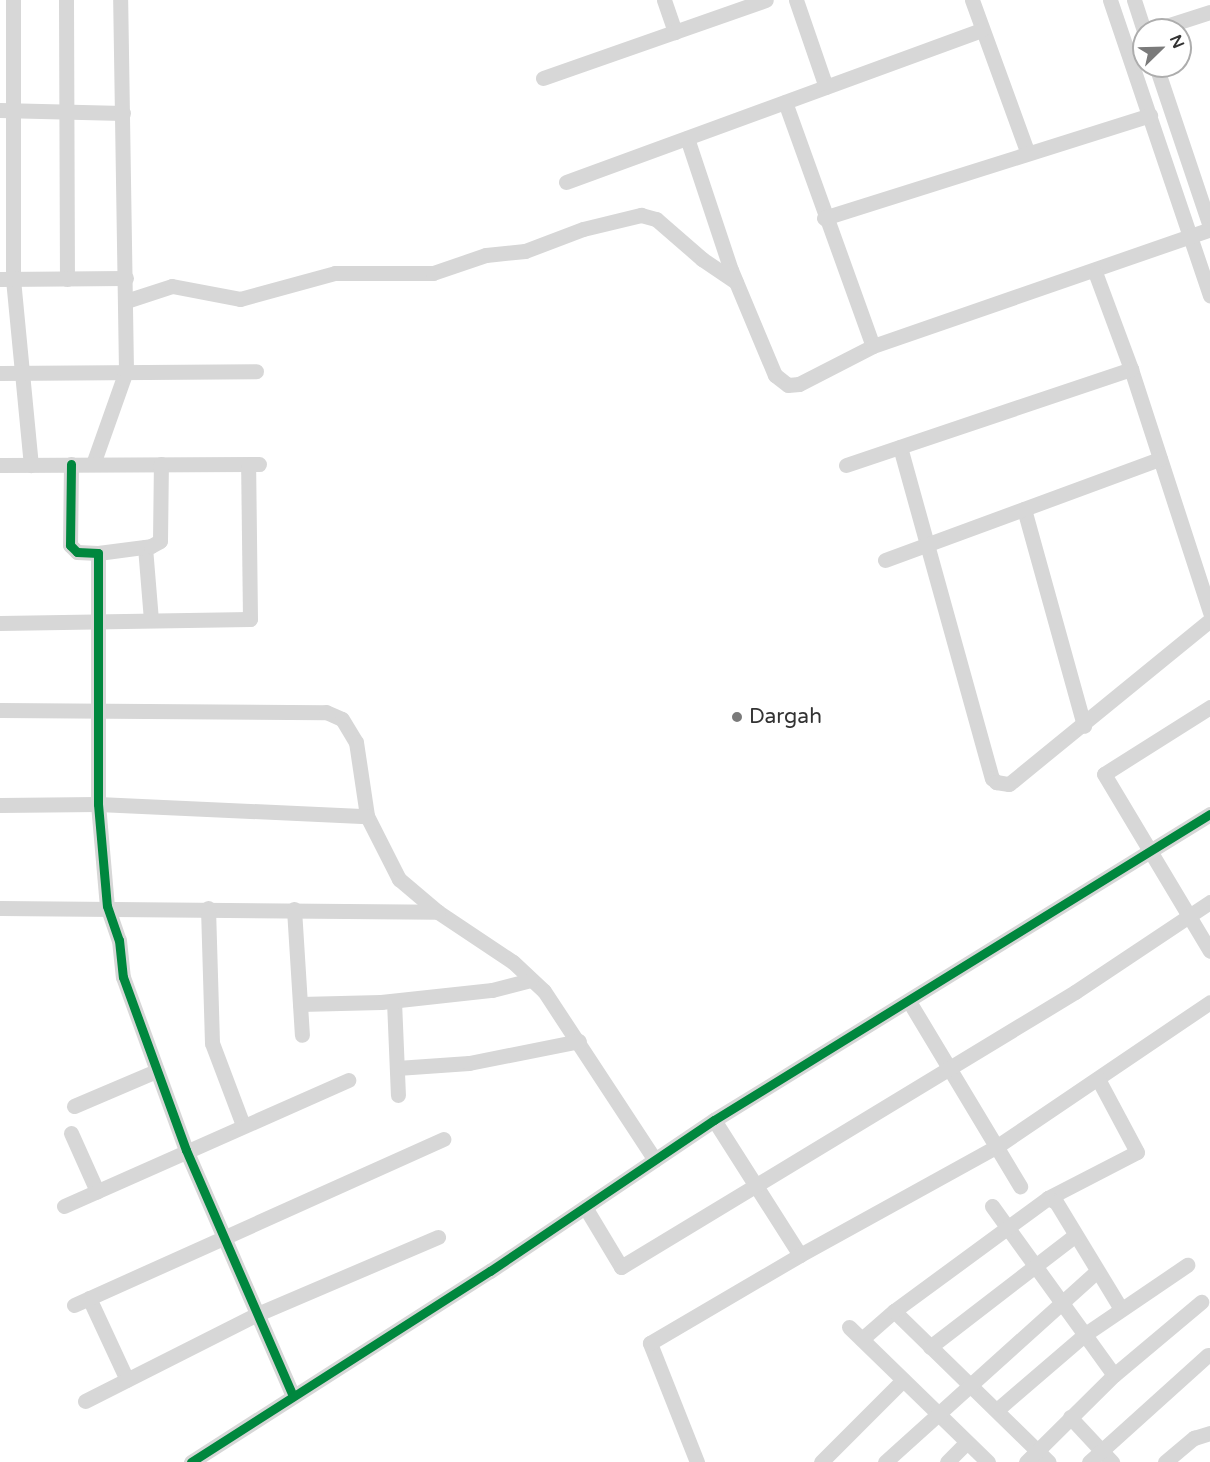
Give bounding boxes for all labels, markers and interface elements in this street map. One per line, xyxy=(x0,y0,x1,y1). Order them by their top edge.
north arrow xyxy=(1132,18,1192,78)
text: N xyxy=(1165,32,1188,52)
place label: Dargah xyxy=(749,704,822,730)
marker: Dargah xyxy=(730,710,744,724)

